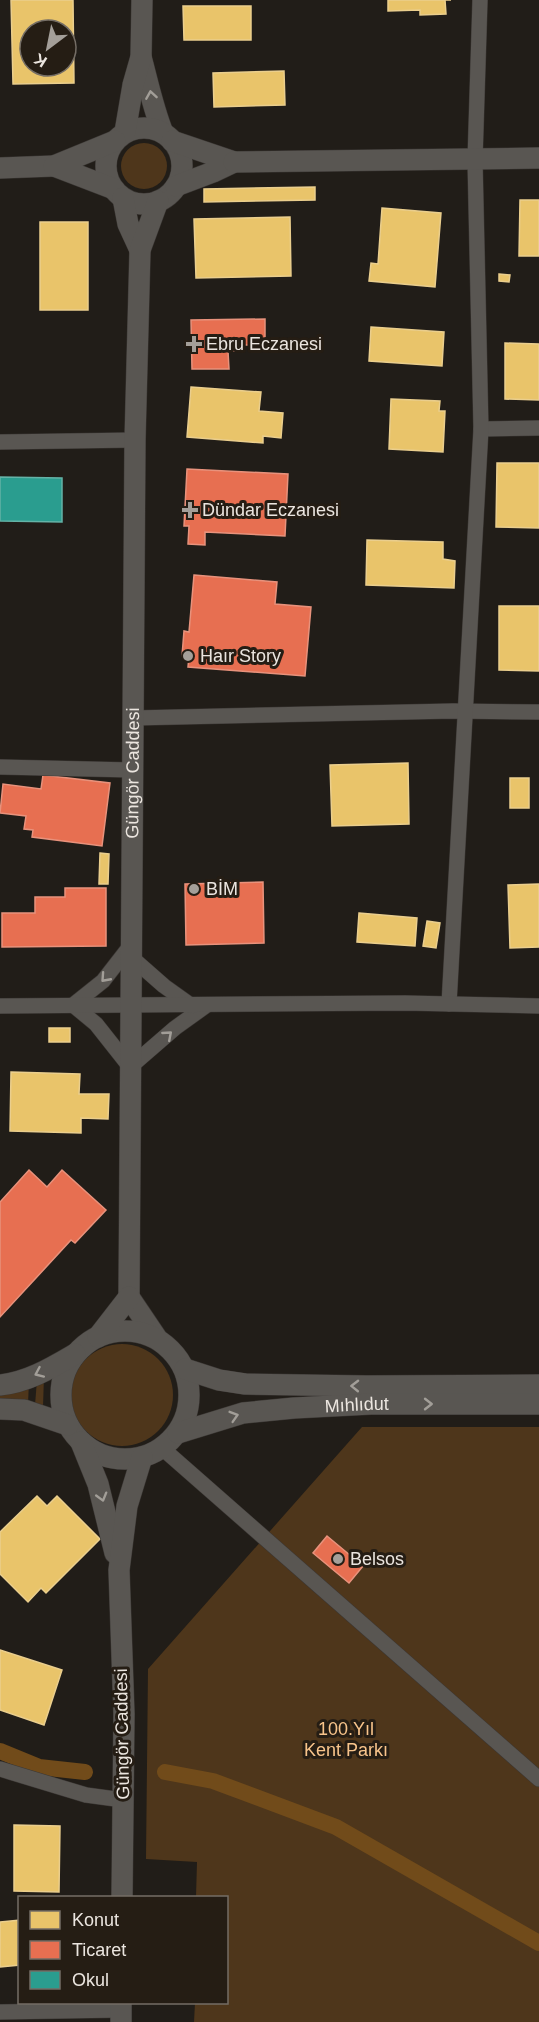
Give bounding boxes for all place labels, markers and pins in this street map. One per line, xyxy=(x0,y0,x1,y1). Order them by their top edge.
place label: Ebru Eczanesi xyxy=(206,334,322,354)
marker: Ebru Eczanesi xyxy=(187,337,201,351)
place label: Dündar Eczanesi xyxy=(202,500,339,520)
marker: Dündar Eczanesi xyxy=(183,503,197,517)
place label: Haır Story xyxy=(200,646,281,666)
marker: Haır Story xyxy=(181,649,195,663)
place label: BİM xyxy=(206,879,238,899)
marker: BİM xyxy=(187,882,201,896)
place label: Belsos xyxy=(350,1549,404,1569)
marker: Belsos xyxy=(331,1552,345,1566)

